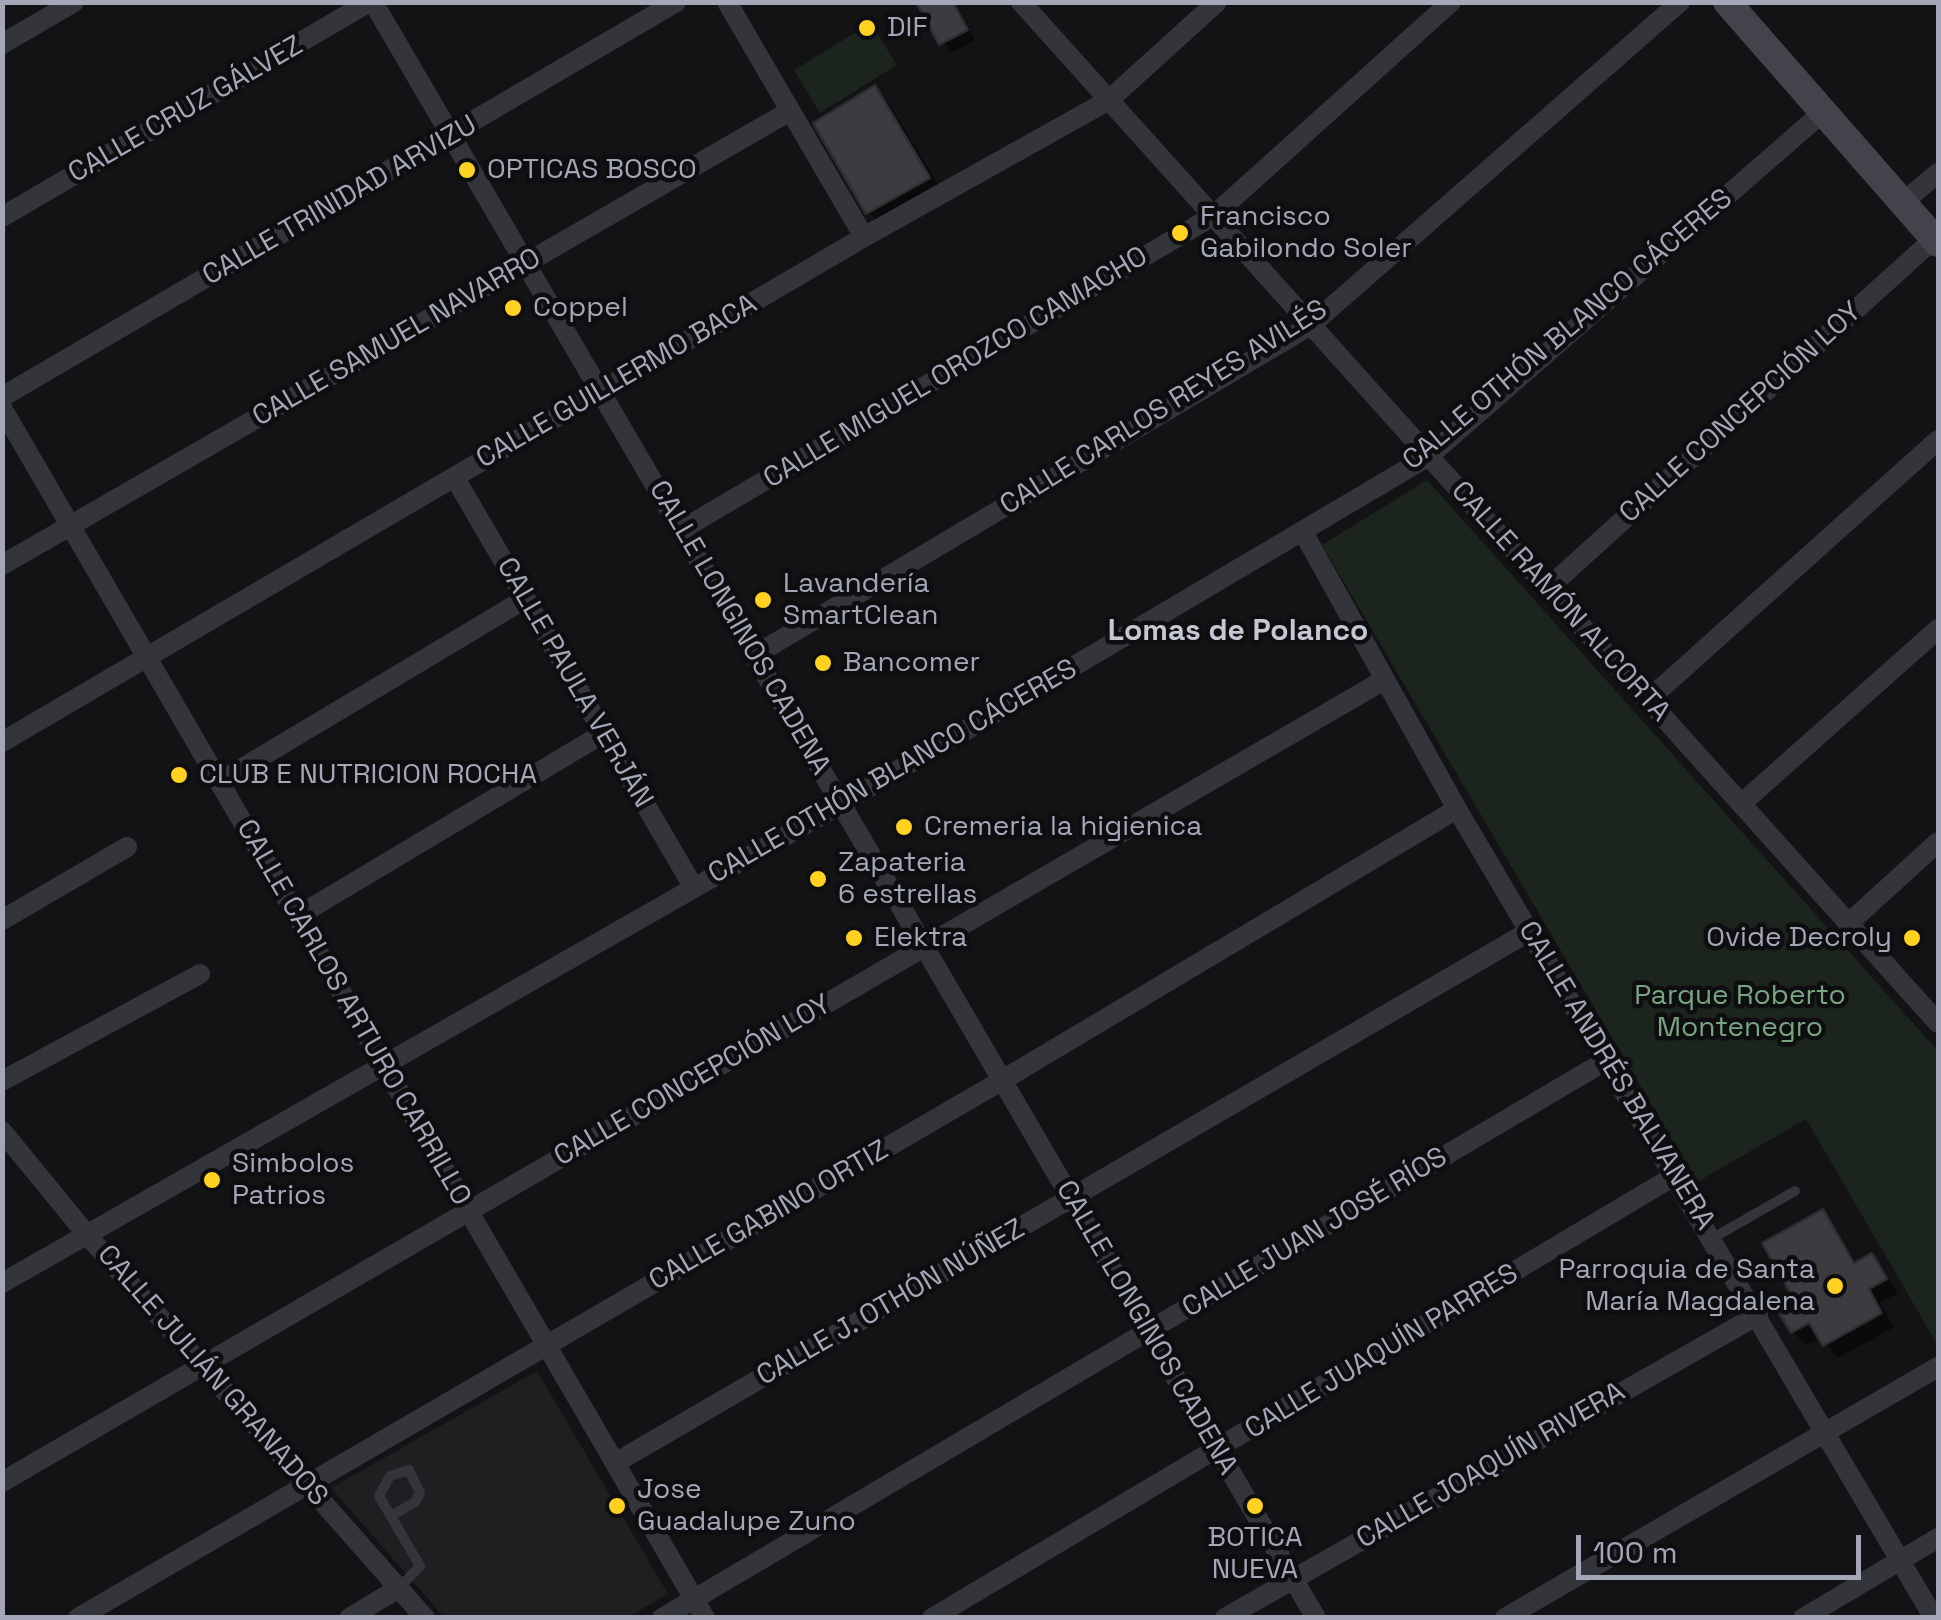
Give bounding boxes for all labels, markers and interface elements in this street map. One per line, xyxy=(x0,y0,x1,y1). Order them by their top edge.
place label: DIF xyxy=(887,11,928,45)
marker: DIF xyxy=(856,17,878,39)
street label: CALLE CRUZ GÁLVEZ xyxy=(63,29,309,191)
street label: CALLE TRINIDAD ARVIZU xyxy=(197,109,483,293)
place label: OPTICAS BOSCO xyxy=(487,153,697,187)
marker: OPTICAS BOSCO xyxy=(456,159,478,181)
street label: CALLE OTHÓN BLANCO CÁCERES xyxy=(1396,182,1740,478)
place label: Francisco Gabilondo Soler xyxy=(1200,200,1412,266)
marker: Francisco Gabilondo Soler xyxy=(1169,222,1191,244)
street label: CALLE MIGUEL OROZCO CAMACHO xyxy=(758,240,1154,496)
street label: CALLE SAMUEL NAVARRO xyxy=(247,242,547,434)
street label: CALLE GUILLERMO BACA xyxy=(471,288,763,476)
place label: Coppel xyxy=(533,291,628,325)
street label: CALLE CARLOS REYES AVILÉS xyxy=(994,293,1334,523)
street label: CALLE CONCEPCIÓN LOY xyxy=(1613,295,1869,531)
marker: Coppel xyxy=(502,297,524,319)
street label: CALLE LONGINOS CADENA xyxy=(641,475,837,781)
street label: CALLE RAMÓN ALCORTA xyxy=(1443,475,1677,729)
street label: CALLE PAULA VERJÁN xyxy=(489,552,659,814)
place label: Lavandería SmartClean xyxy=(783,567,938,633)
marker: Lavandería SmartClean xyxy=(752,589,774,611)
district label: Lomas de Polanco xyxy=(1108,614,1368,650)
place label: Bancomer xyxy=(843,646,980,680)
marker: Bancomer xyxy=(812,652,834,674)
street label: CALLE OTHÓN BLANCO CÁCERES xyxy=(703,653,1083,891)
place label: CLUB E NUTRICION ROCHA xyxy=(199,758,537,792)
marker: CLUB E NUTRICION ROCHA xyxy=(168,764,190,786)
place label: Cremeria la higienica xyxy=(924,810,1202,844)
street label: CALLE CARLOS ARTURO CARRILLO xyxy=(228,814,478,1212)
marker: Cremeria la higienica xyxy=(893,816,915,838)
place label: Zapateria 6 estrellas xyxy=(838,846,977,912)
marker: Zapateria 6 estrellas xyxy=(807,868,829,890)
street label: CALLE ANDRÉS BALVANERA xyxy=(1510,916,1722,1236)
place label: Elektra xyxy=(874,921,967,955)
place label: Ovide Decroly xyxy=(1706,921,1892,955)
marker: Elektra xyxy=(843,927,865,949)
marker: Ovide Decroly xyxy=(1901,927,1923,949)
park label: Parque Roberto Montenegro xyxy=(1634,979,1846,1045)
street label: CALLE CONCEPCIÓN LOY xyxy=(549,988,837,1174)
street label: CALLE GABINO ORTIZ xyxy=(643,1134,895,1298)
street label: CALLE JUAN JOSÉ RÍOS xyxy=(1177,1141,1453,1325)
place label: Simbolos Patrios xyxy=(232,1147,354,1213)
marker: Simbolos Patrios xyxy=(201,1169,223,1191)
street label: CALLE LONGINOS CADENA xyxy=(1048,1175,1244,1481)
street label: CALLE J. OTHÓN NÚÑEZ xyxy=(751,1213,1031,1393)
street label: CALLE JULIÁN GRANADOS xyxy=(90,1239,334,1513)
place label: Parroquia de Santa María Magdalena xyxy=(1558,1253,1815,1319)
street label: CALLE JUAQUÍN PARRES xyxy=(1239,1257,1525,1447)
marker: Parroquia de Santa María Magdalena xyxy=(1824,1275,1846,1297)
street label: CALLE JOAQUÍN RIVERA xyxy=(1351,1375,1631,1557)
place label: Jose Guadalupe Zuno xyxy=(637,1473,856,1539)
marker: Jose Guadalupe Zuno xyxy=(606,1495,628,1517)
marker: BOTICA NUEVA xyxy=(1244,1495,1266,1517)
scale bar xyxy=(1581,1515,1866,1577)
place label: BOTICA NUEVA xyxy=(1207,1521,1303,1587)
text: 100 m xyxy=(1593,1533,1678,1572)

